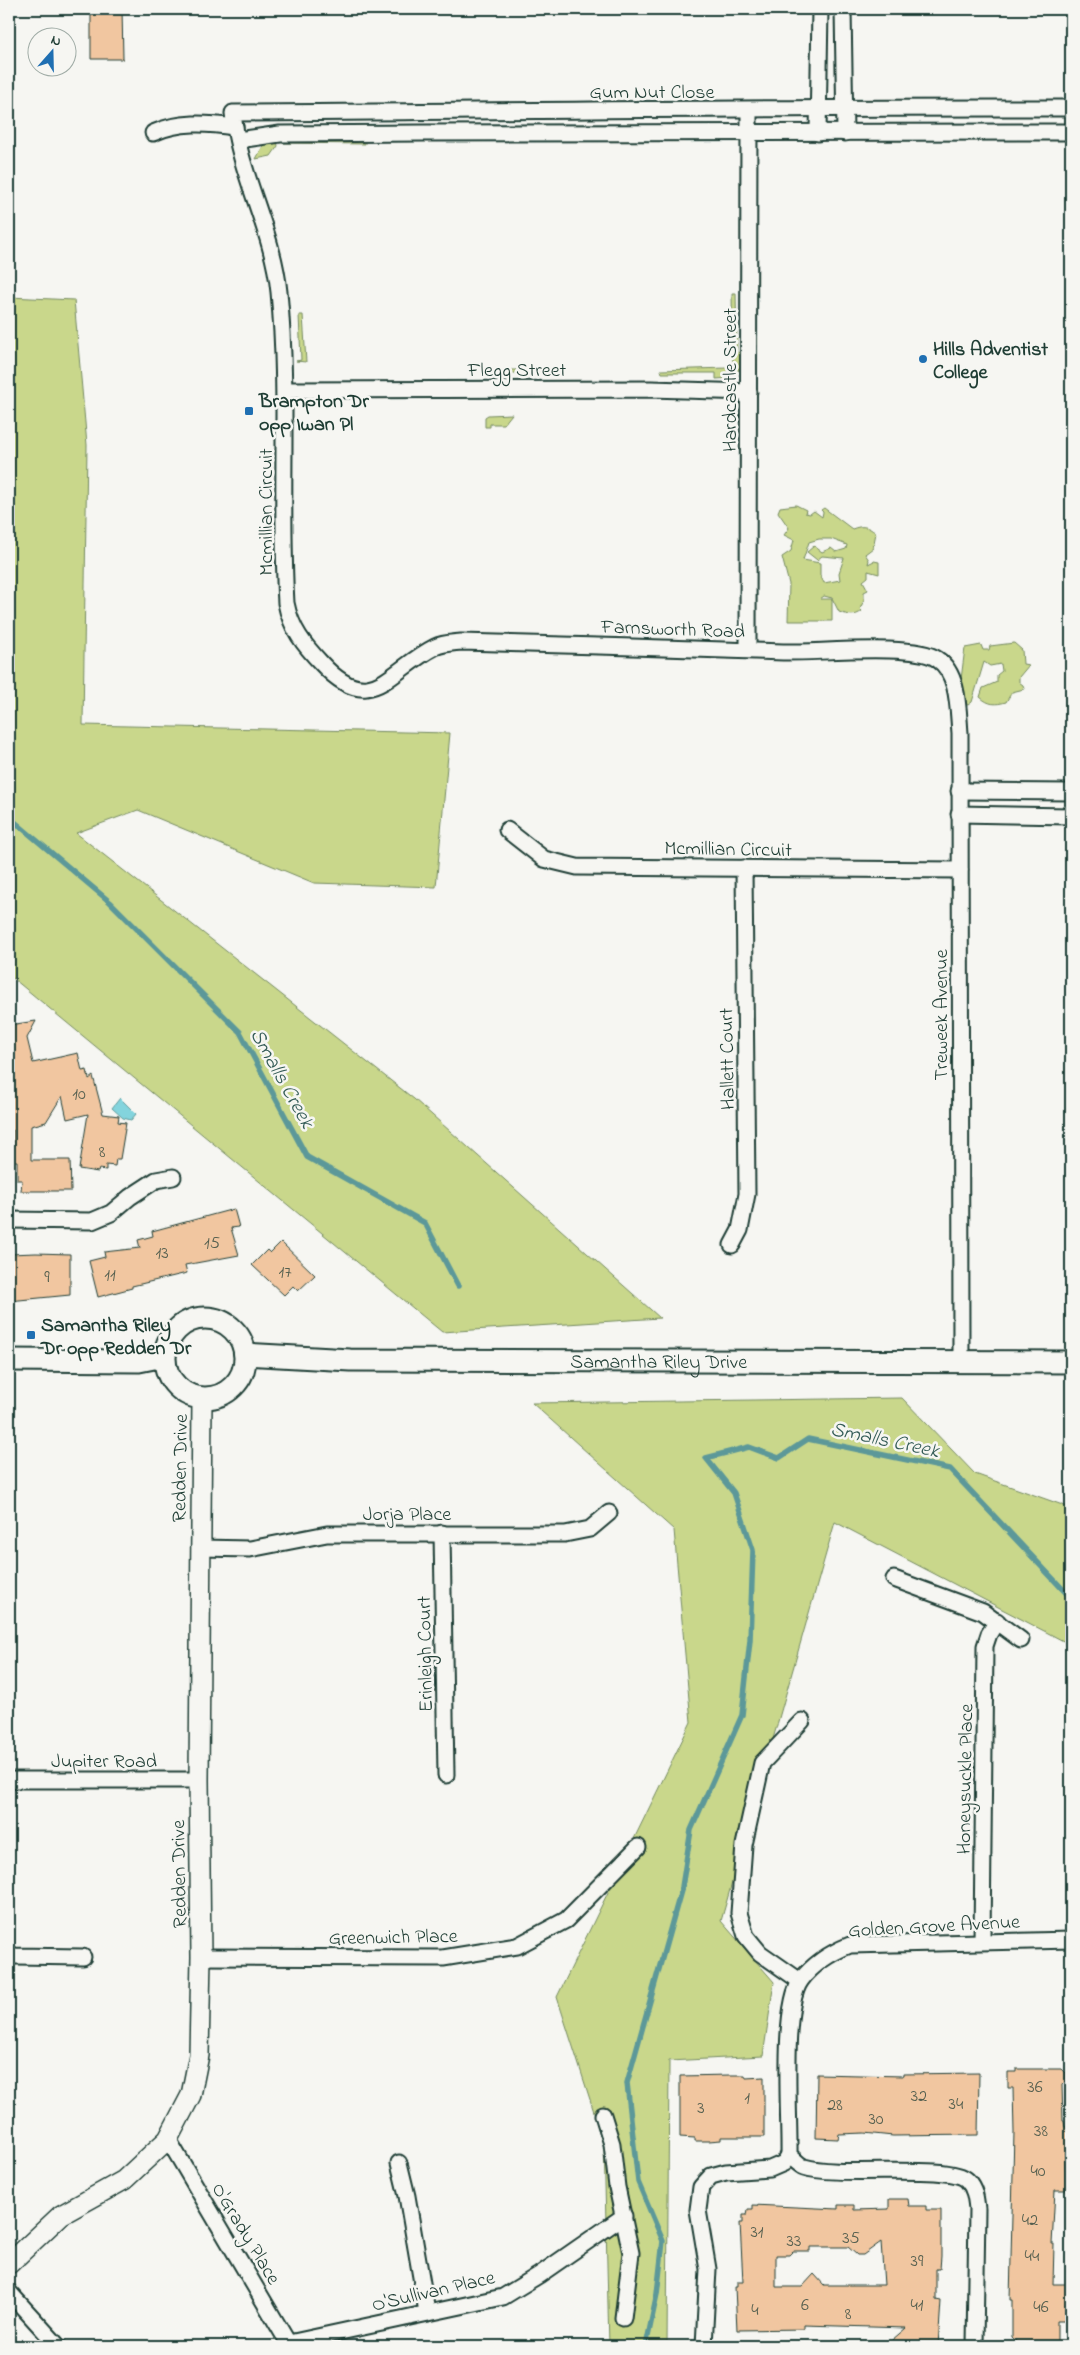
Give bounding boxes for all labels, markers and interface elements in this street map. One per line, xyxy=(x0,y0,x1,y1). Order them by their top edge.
north arrow xyxy=(28,28,78,78)
text: N xyxy=(48,30,64,53)
street label: Gum Nut Close xyxy=(590,79,714,108)
street label: Hardcastle Street xyxy=(717,308,746,452)
place label: Hills Adventist College xyxy=(933,336,1048,389)
marker: Hills Adventist College xyxy=(917,353,929,365)
street label: Flegg Street xyxy=(467,357,567,387)
place label: Brampton Dr opp Iwan Pl xyxy=(258,388,370,440)
marker: Brampton Dr opp Iwan Pl xyxy=(243,405,255,417)
street label: Mcmillian Circuit xyxy=(253,448,282,576)
street label: Farnsworth Road xyxy=(599,613,745,648)
street label: Mcmillian Circuit xyxy=(664,835,792,866)
street label: Treweek Avenue xyxy=(928,949,957,1081)
street label: Hallett Court xyxy=(713,1007,744,1110)
water label: Smalls Creek xyxy=(241,1024,321,1135)
house number: 10 xyxy=(72,1082,86,1108)
house number: 8 xyxy=(99,1140,106,1166)
house number: 15 xyxy=(204,1231,220,1257)
house number: 13 xyxy=(155,1241,169,1267)
house number: 17 xyxy=(278,1260,292,1286)
house number: 11 xyxy=(104,1263,116,1289)
house number: 9 xyxy=(44,1265,50,1291)
place label: Samantha Riley Dr opp Redden Dr xyxy=(40,1312,192,1364)
marker: Samantha Riley Dr opp Redden Dr xyxy=(25,1329,37,1341)
street label: Samantha Riley Drive xyxy=(570,1349,747,1378)
street label: Redden Drive xyxy=(166,1414,197,1522)
water label: Smalls Creek xyxy=(828,1415,942,1467)
street label: Jorja Place xyxy=(363,1501,451,1530)
street label: Erinleigh Court xyxy=(411,1595,443,1712)
street label: Honeysuckle Place xyxy=(951,1703,982,1855)
street label: Jupiter Road xyxy=(51,1748,157,1777)
street label: Redden Drive xyxy=(165,1820,196,1928)
street label: Golden Grove Avenue xyxy=(847,1909,1021,1946)
street label: Greenwich Place xyxy=(328,1923,458,1954)
house number: 36 xyxy=(1027,2075,1043,2101)
house number: 32 xyxy=(911,2084,927,2110)
house number: 1 xyxy=(744,2086,750,2112)
house number: 34 xyxy=(949,2092,964,2118)
house number: 28 xyxy=(827,2093,843,2119)
house number: 3 xyxy=(697,2096,705,2122)
house number: 30 xyxy=(868,2107,884,2133)
house number: 38 xyxy=(1034,2119,1048,2145)
house number: 40 xyxy=(1030,2159,1046,2185)
street label: O'Grady Place xyxy=(203,2178,287,2291)
house number: 42 xyxy=(1022,2208,1038,2234)
house number: 31 xyxy=(750,2220,764,2246)
house number: 35 xyxy=(842,2226,860,2252)
house number: 33 xyxy=(787,2229,801,2255)
house number: 44 xyxy=(1025,2244,1040,2270)
house number: 39 xyxy=(911,2249,924,2275)
street label: O'Sullivan Place xyxy=(369,2264,498,2321)
house number: 6 xyxy=(801,2293,809,2319)
house number: 41 xyxy=(910,2293,924,2319)
house number: 46 xyxy=(1033,2295,1049,2321)
house number: 4 xyxy=(751,2298,759,2324)
house number: 8 xyxy=(845,2302,852,2328)

